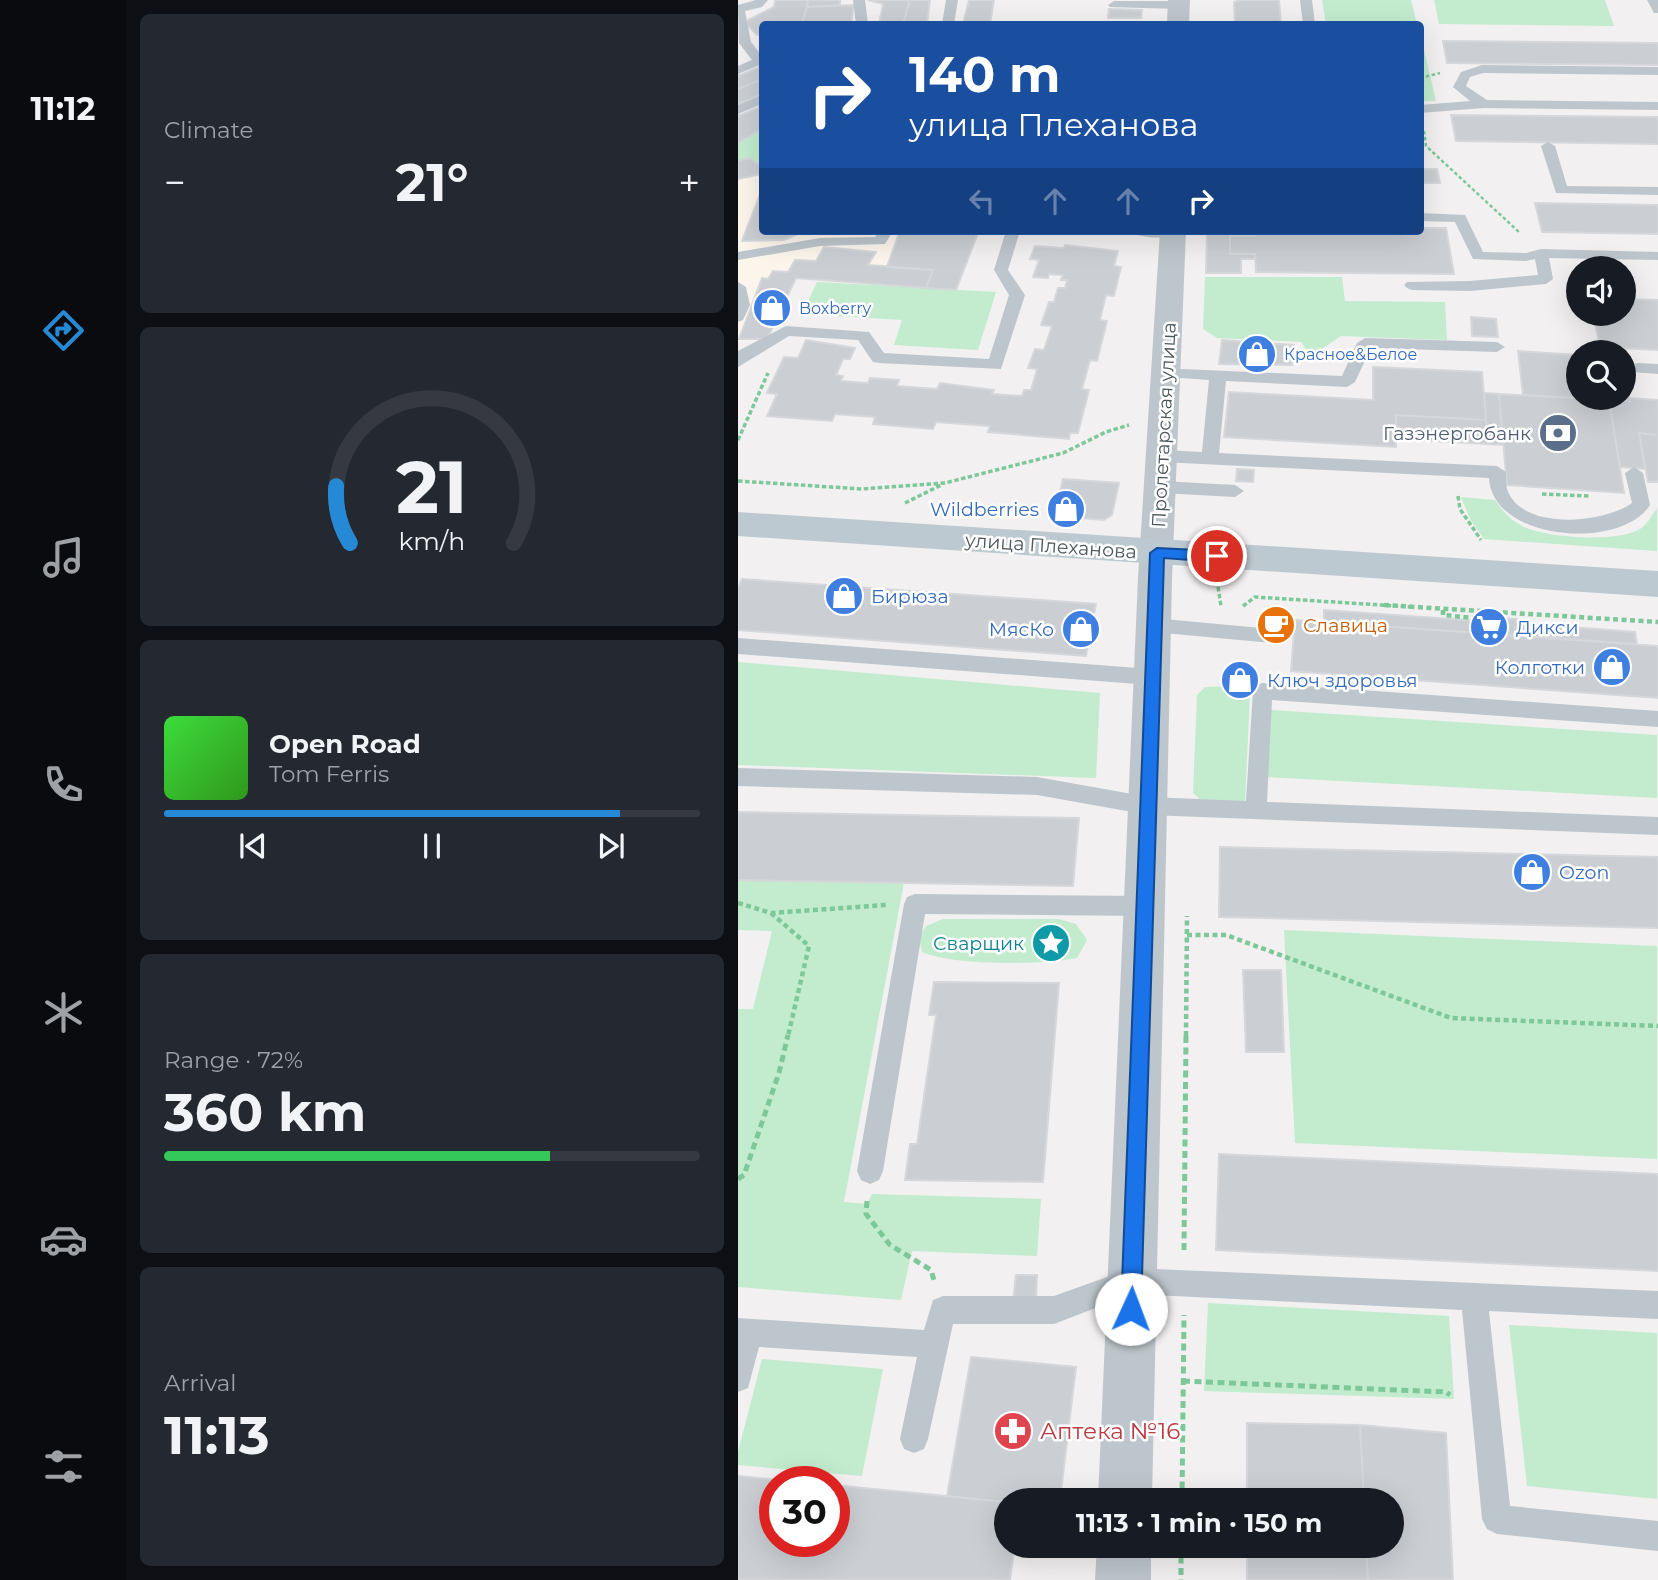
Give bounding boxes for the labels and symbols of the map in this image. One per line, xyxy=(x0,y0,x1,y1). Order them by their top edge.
shop icon: Boxberry xyxy=(751,287,793,329)
place label: Boxberry xyxy=(799,299,871,318)
street label: Пролетарская улица xyxy=(1147,322,1181,528)
shop icon: Красное&Белое xyxy=(1236,333,1278,375)
place label: Красное&Белое xyxy=(1284,345,1417,364)
bank icon: Газэнергобанк xyxy=(1537,412,1579,454)
place label: Газэнергобанк xyxy=(1383,422,1531,445)
shop icon: Wildberries xyxy=(1045,488,1087,530)
place label: Wildberries xyxy=(930,498,1039,521)
pin xyxy=(1187,526,1247,586)
street label: улица Плеханова xyxy=(963,528,1138,563)
shop icon: Бирюза xyxy=(823,575,865,617)
place label: Бирюза xyxy=(871,585,949,608)
cafe icon: Славица xyxy=(1255,604,1297,646)
supermarket icon: Дикси xyxy=(1468,606,1510,648)
shop icon: МясКо xyxy=(1060,608,1102,650)
place label: Славица xyxy=(1303,614,1388,637)
place label: Дикси xyxy=(1516,616,1579,639)
place label: МясКо xyxy=(989,618,1054,641)
shop icon: Колготки xyxy=(1591,646,1633,688)
place label: Колготки xyxy=(1495,656,1585,679)
shop icon: Ключ здоровья xyxy=(1219,659,1261,701)
place label: Ключ здоровья xyxy=(1267,669,1418,692)
shop icon: Ozon xyxy=(1511,851,1553,893)
place label: Ozon xyxy=(1559,861,1609,884)
place icon: Сварщик xyxy=(1030,922,1072,964)
place label: Сварщик xyxy=(933,932,1024,955)
position arrow xyxy=(1094,1272,1168,1346)
pharmacy icon: Аптека №16 xyxy=(992,1410,1034,1452)
place label: Аптека №16 xyxy=(1040,1417,1180,1445)
speed limit sign: 30 xyxy=(759,1466,850,1557)

